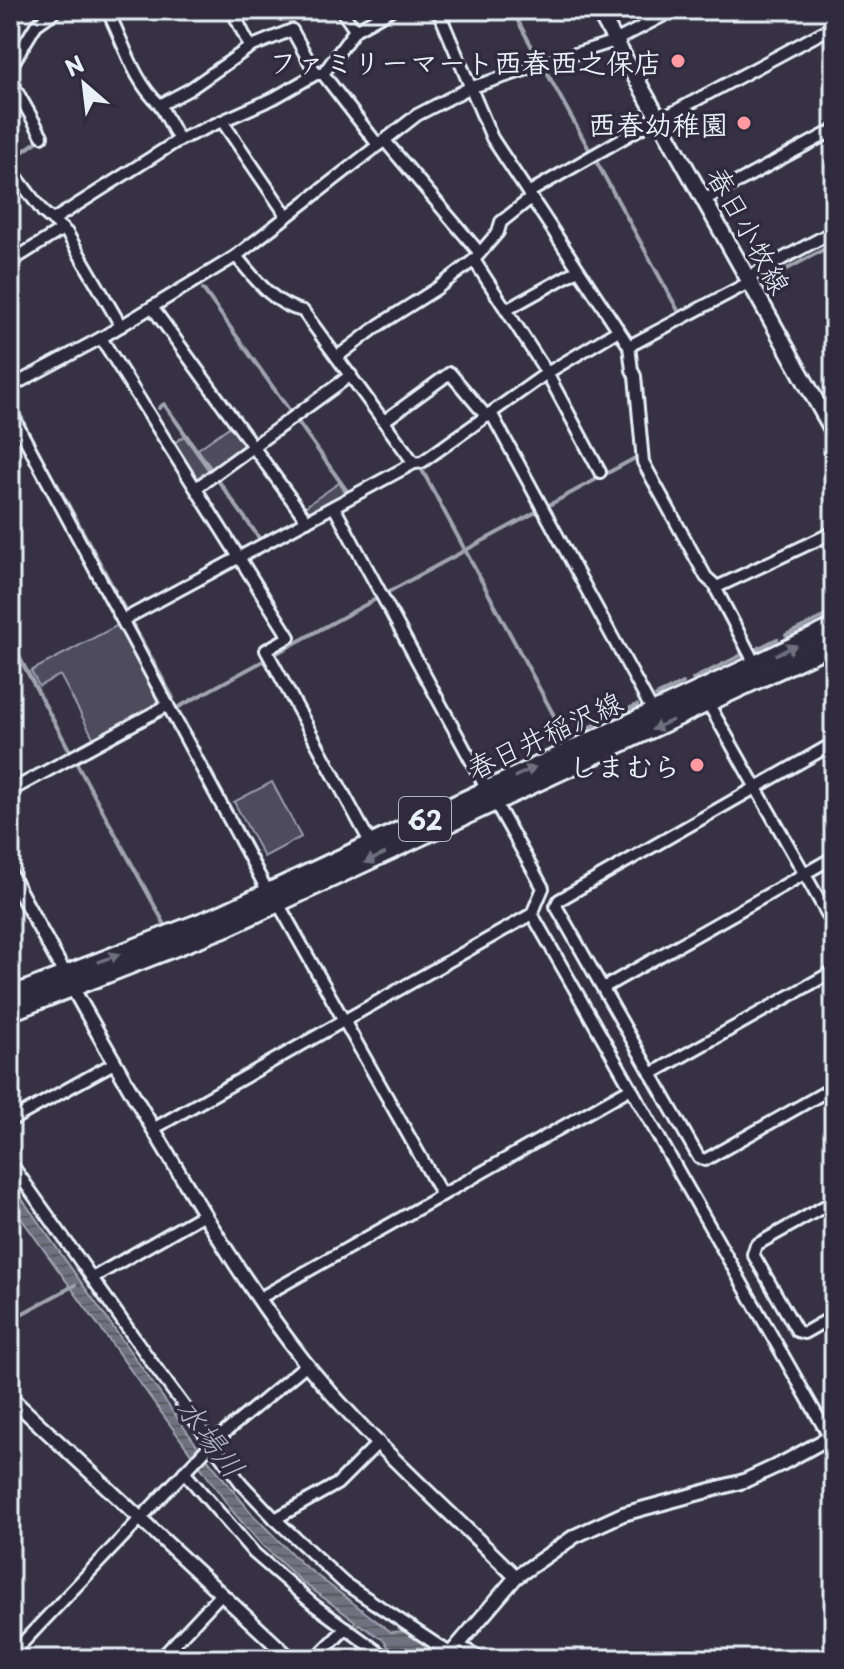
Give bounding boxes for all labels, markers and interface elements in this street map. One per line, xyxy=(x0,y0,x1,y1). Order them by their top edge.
place label: ファミリーマート西春西之保店 xyxy=(269,40,662,83)
north arrow xyxy=(44,44,124,124)
text: N xyxy=(58,46,89,84)
marker: ファミリーマート西春西之保店 xyxy=(669,52,687,70)
place label: 西春幼稚園 xyxy=(588,102,728,145)
marker: 西春幼稚園 xyxy=(735,114,753,132)
street label: 春日小牧線 xyxy=(697,158,803,302)
one-way arrow xyxy=(774,643,797,657)
street label: 春日井稲沢線 xyxy=(459,679,629,789)
one-way arrow xyxy=(650,718,674,731)
place label: しまむら xyxy=(569,744,681,787)
marker: しまむら xyxy=(688,756,706,774)
one-way arrow xyxy=(513,765,537,779)
road number: 62 xyxy=(399,797,451,841)
one-way arrow xyxy=(364,851,387,865)
one-way arrow xyxy=(97,951,121,964)
water label: 水場川 xyxy=(167,1388,257,1486)

